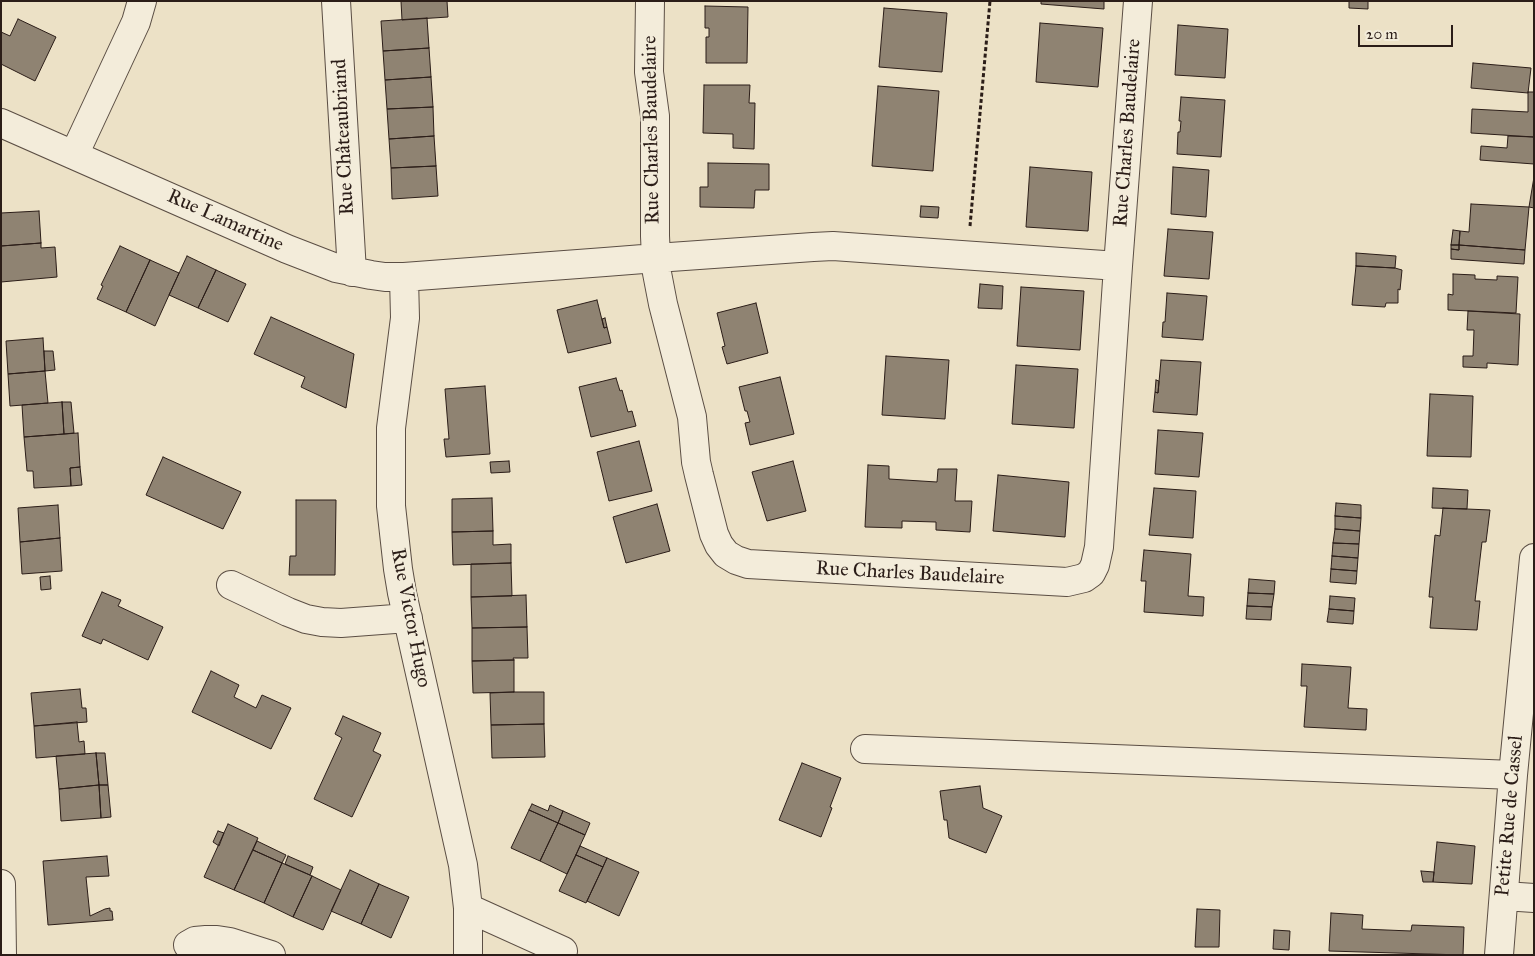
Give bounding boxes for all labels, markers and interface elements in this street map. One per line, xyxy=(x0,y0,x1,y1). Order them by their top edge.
scale bar xyxy=(1360,15,1455,47)
text: 20 m xyxy=(1366,25,1398,43)
street label: Rue Charles Baudelaire xyxy=(638,35,666,225)
street label: Rue Charles Baudelaire xyxy=(1109,38,1147,228)
street label: Rue Châteaubriand xyxy=(328,58,360,216)
street label: Rue Lamartine xyxy=(163,185,287,257)
street label: Rue Victor Hugo xyxy=(385,546,435,690)
street label: Rue Charles Baudelaire xyxy=(815,557,1005,591)
street label: Petite Rue de Cassel xyxy=(1491,734,1529,898)

